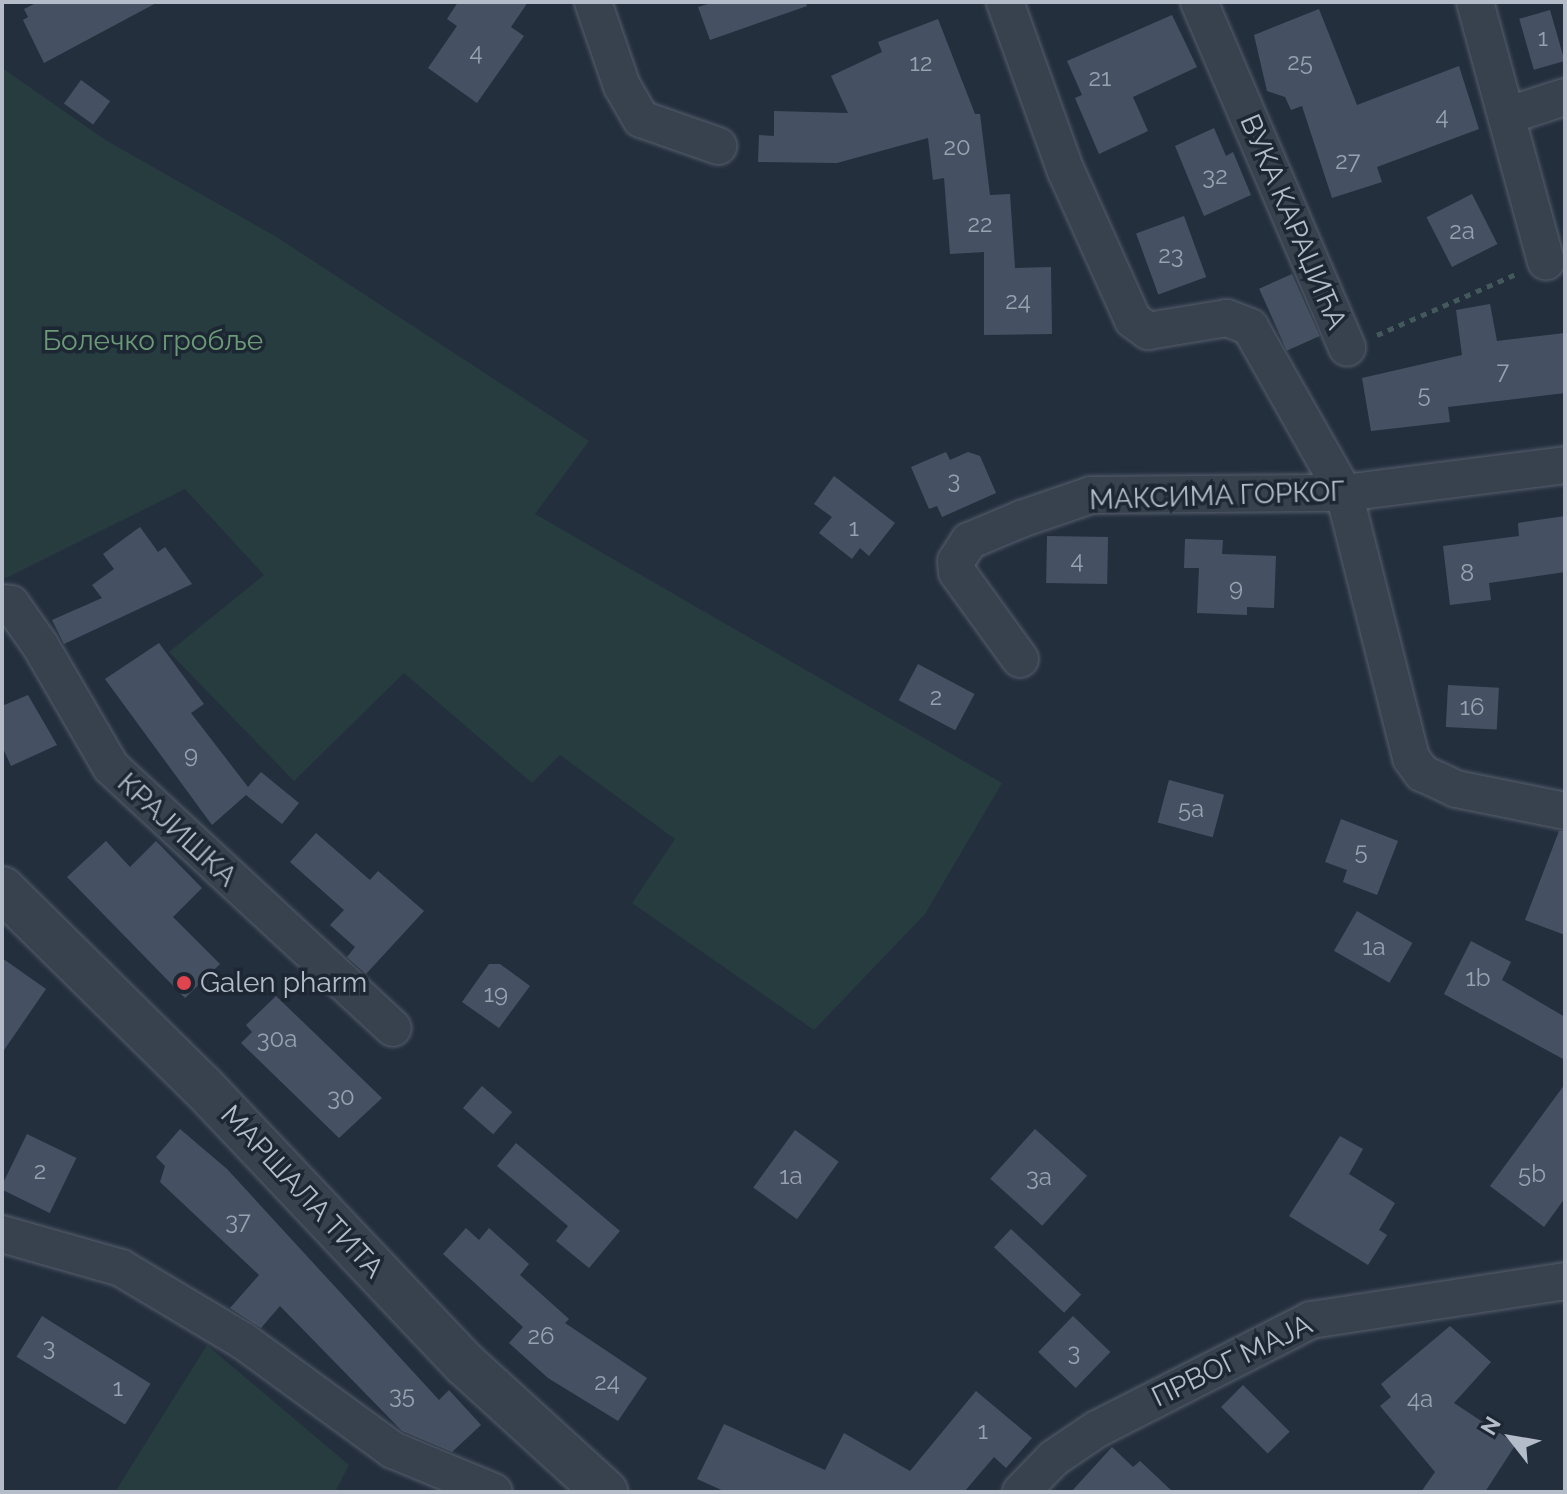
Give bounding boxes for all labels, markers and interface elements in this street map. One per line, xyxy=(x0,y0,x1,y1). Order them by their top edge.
house number: 1 xyxy=(1538,24,1548,52)
house number: 4 xyxy=(469,38,483,66)
house number: 25 xyxy=(1287,48,1313,76)
house number: 12 xyxy=(910,49,932,77)
house number: 21 xyxy=(1089,64,1111,92)
house number: 4 xyxy=(1435,102,1449,130)
street label: ВУКА КАРАЏИЋА xyxy=(1232,109,1354,335)
house number: 20 xyxy=(943,133,971,161)
house number: 27 xyxy=(1335,147,1361,175)
house number: 32 xyxy=(1202,162,1228,190)
house number: 22 xyxy=(967,210,993,238)
house number: 2a xyxy=(1449,217,1475,245)
house number: 23 xyxy=(1158,241,1184,269)
house number: 24 xyxy=(1005,287,1031,315)
park label: Болечко гробље xyxy=(43,324,263,358)
house number: 7 xyxy=(1497,357,1509,385)
house number: 5 xyxy=(1417,380,1431,408)
house number: 3 xyxy=(948,466,960,494)
street label: МАКСИМА ГОРКОГ xyxy=(1088,475,1346,517)
house number: 1 xyxy=(849,514,859,542)
house number: 4 xyxy=(1070,546,1084,574)
house number: 8 xyxy=(1460,559,1474,587)
house number: 9 xyxy=(1229,574,1243,602)
house number: 2 xyxy=(930,683,942,711)
house number: 16 xyxy=(1460,693,1484,721)
house number: 9 xyxy=(184,741,198,769)
street label: КРАЈИШКА xyxy=(110,766,244,894)
house number: 5a xyxy=(1178,795,1204,823)
house number: 5 xyxy=(1354,837,1368,865)
house number: 1a xyxy=(1362,933,1386,961)
house number: 1b xyxy=(1465,964,1491,992)
place label: Galen pharm xyxy=(200,966,367,1000)
marker: Galen pharm xyxy=(175,974,193,992)
house number: 19 xyxy=(484,980,508,1008)
house number: 30a xyxy=(257,1025,297,1053)
house number: 30 xyxy=(327,1083,355,1111)
street label: МАРШАЛА ТИТА xyxy=(213,1098,391,1286)
house number: 2 xyxy=(34,1157,46,1185)
house number: 5b xyxy=(1518,1160,1546,1188)
house number: 1a xyxy=(779,1162,803,1190)
house number: 3a xyxy=(1026,1163,1052,1191)
house number: 37 xyxy=(225,1207,251,1235)
street label: ПРВОГ МАЈА xyxy=(1146,1308,1318,1414)
house number: 26 xyxy=(528,1322,554,1350)
house number: 3 xyxy=(43,1333,55,1361)
house number: 3 xyxy=(1068,1338,1080,1366)
house number: 24 xyxy=(594,1368,620,1396)
house number: 1 xyxy=(113,1374,123,1402)
house number: 35 xyxy=(389,1381,415,1409)
house number: 4a xyxy=(1407,1385,1433,1413)
north arrow xyxy=(1471,1398,1551,1478)
text: N xyxy=(1475,1412,1506,1440)
house number: 1 xyxy=(978,1417,988,1445)

